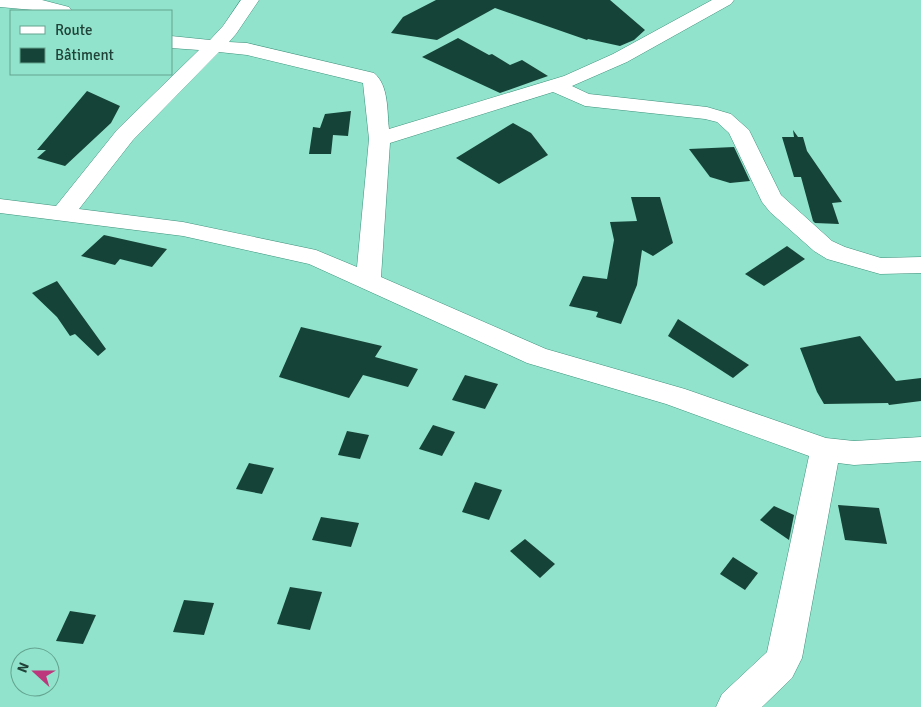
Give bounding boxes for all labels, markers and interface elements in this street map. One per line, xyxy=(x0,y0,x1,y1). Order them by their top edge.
legend xyxy=(10,10,172,75)
text: Route xyxy=(55,21,92,39)
text: Bâtiment xyxy=(55,46,114,64)
north arrow xyxy=(10,647,60,697)
text: N xyxy=(14,660,33,675)

